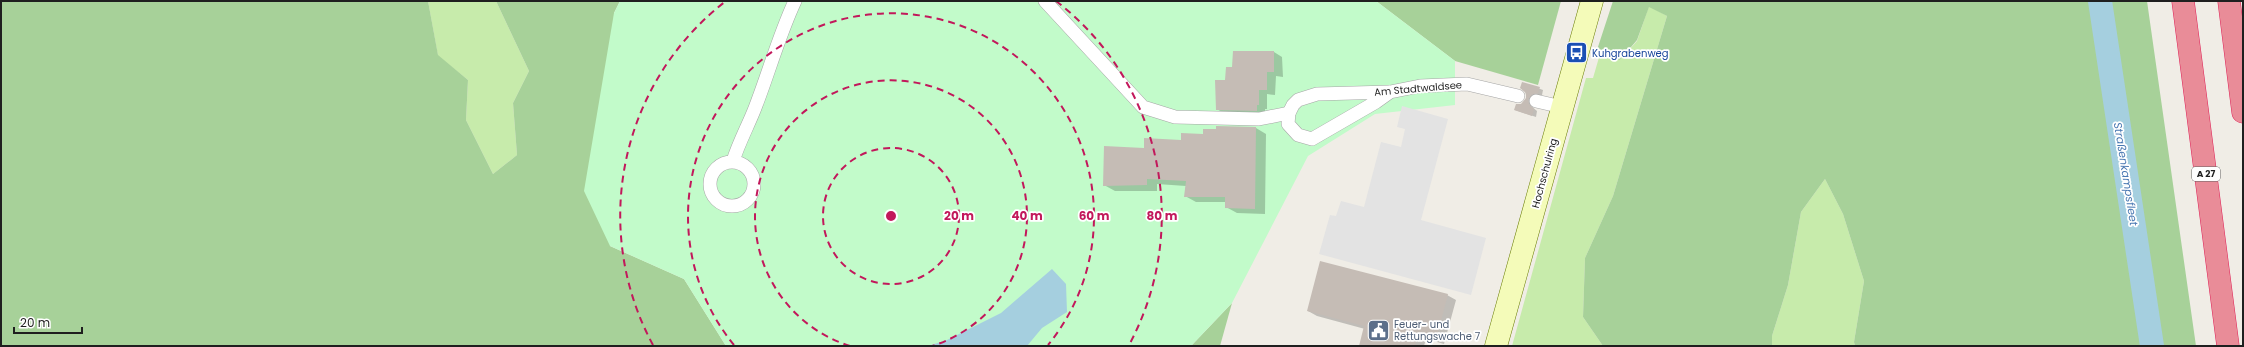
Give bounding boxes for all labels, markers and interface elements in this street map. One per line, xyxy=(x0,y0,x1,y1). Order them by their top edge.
bus stop icon: Kuhgrabenweg xyxy=(1564,40,1590,66)
place label: Kuhgrabenweg xyxy=(1592,46,1669,61)
street label: Am Stadtwaldsee xyxy=(1373,77,1463,100)
water label: Straßenkampsfleet xyxy=(2110,121,2142,228)
street label: Hochschulring xyxy=(1528,137,1561,210)
road number: A 27 xyxy=(2192,167,2220,181)
text: 20 m xyxy=(944,207,974,224)
text: 40 m xyxy=(1011,207,1043,224)
text: 60 m xyxy=(1079,207,1110,224)
text: 80 m xyxy=(1147,207,1178,224)
centre of rings xyxy=(884,209,898,223)
scale bar xyxy=(14,309,82,335)
text: 20 m xyxy=(20,314,50,331)
public building icon: Feuer- und Rettungswache 7 xyxy=(1366,317,1392,343)
place label: Feuer- und Rettungswache 7 xyxy=(1394,317,1481,344)

